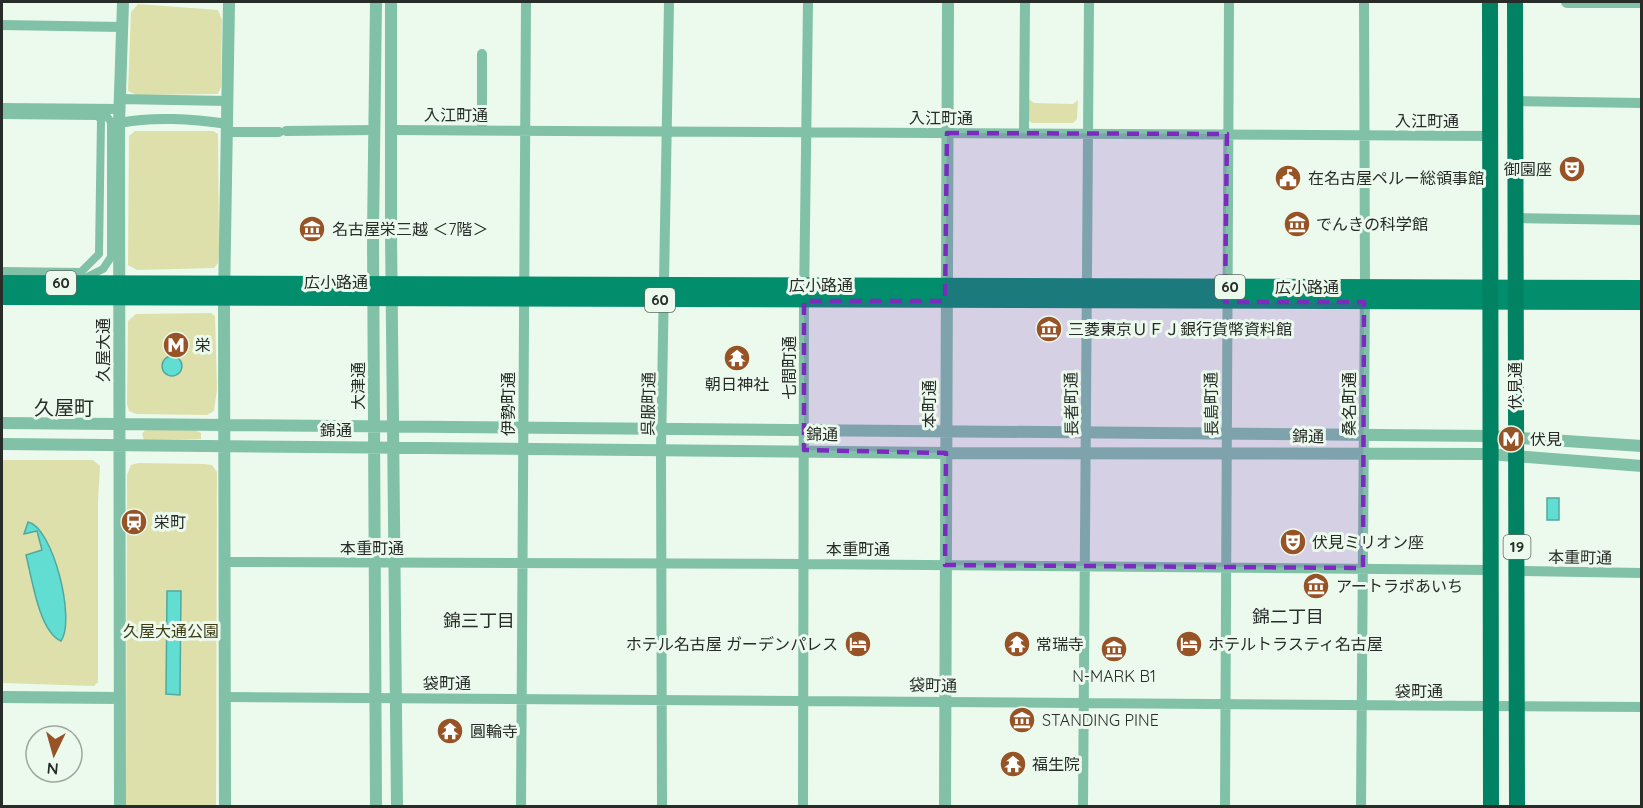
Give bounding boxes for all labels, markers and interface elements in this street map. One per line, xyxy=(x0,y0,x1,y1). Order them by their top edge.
street label: 入江町通 xyxy=(424,105,488,125)
street label: 入江町通 xyxy=(909,108,973,128)
street label: 入江町通 xyxy=(1395,111,1459,131)
theatre icon: 御園座 xyxy=(1557,154,1587,184)
place label: 御園座 xyxy=(1504,159,1552,179)
public building icon: 在名古屋ペルー総領事館 xyxy=(1273,163,1303,193)
place label: 在名古屋ペルー総領事館 xyxy=(1308,168,1484,188)
museum icon: でんきの科学館 xyxy=(1282,209,1312,239)
museum icon: 名古屋栄三越 ＜7階＞ xyxy=(297,214,327,244)
place label: でんきの科学館 xyxy=(1316,214,1428,234)
place label: 名古屋栄三越 ＜7階＞ xyxy=(332,219,489,239)
road number: 60 xyxy=(46,271,76,295)
street label: 広小路通 xyxy=(304,272,368,292)
street label: 広小路通 xyxy=(789,275,853,295)
road number: 60 xyxy=(1215,275,1245,299)
street label: 広小路通 xyxy=(1275,277,1339,297)
road number: 60 xyxy=(645,288,675,312)
museum icon: 三菱東京ＵＦＪ銀行貨幣資料館 xyxy=(1034,314,1064,344)
street label: 久屋大通 xyxy=(93,318,113,382)
place label: 三菱東京ＵＦＪ銀行貨幣資料館 xyxy=(1068,319,1292,339)
metro station icon: 栄 xyxy=(161,330,191,360)
place label: 栄 xyxy=(195,335,211,355)
street label: 七間町通 xyxy=(779,336,799,400)
temple icon: 朝日神社 xyxy=(722,343,752,373)
street label: 大津通 xyxy=(348,362,368,410)
street label: 伏見通 xyxy=(1505,362,1525,410)
street label: 伊勢町通 xyxy=(498,372,518,436)
street label: 呉服町通 xyxy=(637,372,659,436)
street label: 長者町通 xyxy=(1060,372,1082,436)
street label: 長島町通 xyxy=(1200,372,1222,436)
street label: 桑名町通 xyxy=(1339,372,1359,436)
place label: 朝日神社 xyxy=(705,374,769,394)
street label: 本町通 xyxy=(919,380,939,428)
district label: 久屋町 xyxy=(34,395,94,420)
street label: 錦通 xyxy=(320,420,352,440)
street label: 錦通 xyxy=(806,424,838,444)
metro station icon: 伏見 xyxy=(1496,424,1526,454)
street label: 錦通 xyxy=(1292,426,1324,446)
place label: 伏見 xyxy=(1530,429,1562,449)
station icon: 栄町 xyxy=(119,507,149,537)
place label: 栄町 xyxy=(154,512,186,532)
theatre icon: 伏見ミリオン座 xyxy=(1278,527,1308,557)
place label: 伏見ミリオン座 xyxy=(1312,532,1424,552)
road number: 19 xyxy=(1504,535,1530,559)
street label: 本重町通 xyxy=(340,538,404,558)
street label: 本重町通 xyxy=(826,539,890,559)
street label: 本重町通 xyxy=(1548,546,1612,568)
museum icon: アートラボあいち xyxy=(1301,571,1331,601)
place label: アートラボあいち xyxy=(1336,576,1463,596)
district label: 錦二丁目 xyxy=(1252,605,1324,628)
district label: 錦三丁目 xyxy=(443,609,515,632)
park label: 久屋大通公園 xyxy=(123,621,219,641)
hotel icon: ホテル名古屋 ガーデンパレス xyxy=(843,629,873,659)
temple icon: 常瑞寺 xyxy=(1002,629,1032,659)
hotel icon: ホテルトラスティ名古屋 xyxy=(1174,629,1204,659)
place label: ホテル名古屋 ガーデンパレス xyxy=(626,634,838,654)
place label: 常瑞寺 xyxy=(1036,634,1084,654)
museum icon: N-MARK B1 xyxy=(1099,634,1129,664)
place label: ホテルトラスティ名古屋 xyxy=(1208,634,1383,654)
place label: N-MARK B1 xyxy=(1072,666,1156,686)
street label: 袋町通 xyxy=(423,673,471,693)
street label: 袋町通 xyxy=(909,675,957,695)
street label: 袋町通 xyxy=(1395,681,1443,701)
museum icon: STANDING PINE xyxy=(1007,705,1037,735)
place label: STANDING PINE xyxy=(1042,710,1159,730)
temple icon: 圓輪寺 xyxy=(435,716,465,746)
place label: 圓輪寺 xyxy=(470,721,518,741)
north arrow xyxy=(24,724,84,784)
temple icon: 福生院 xyxy=(998,749,1028,779)
place label: 福生院 xyxy=(1032,754,1080,774)
text: N xyxy=(46,758,59,779)

